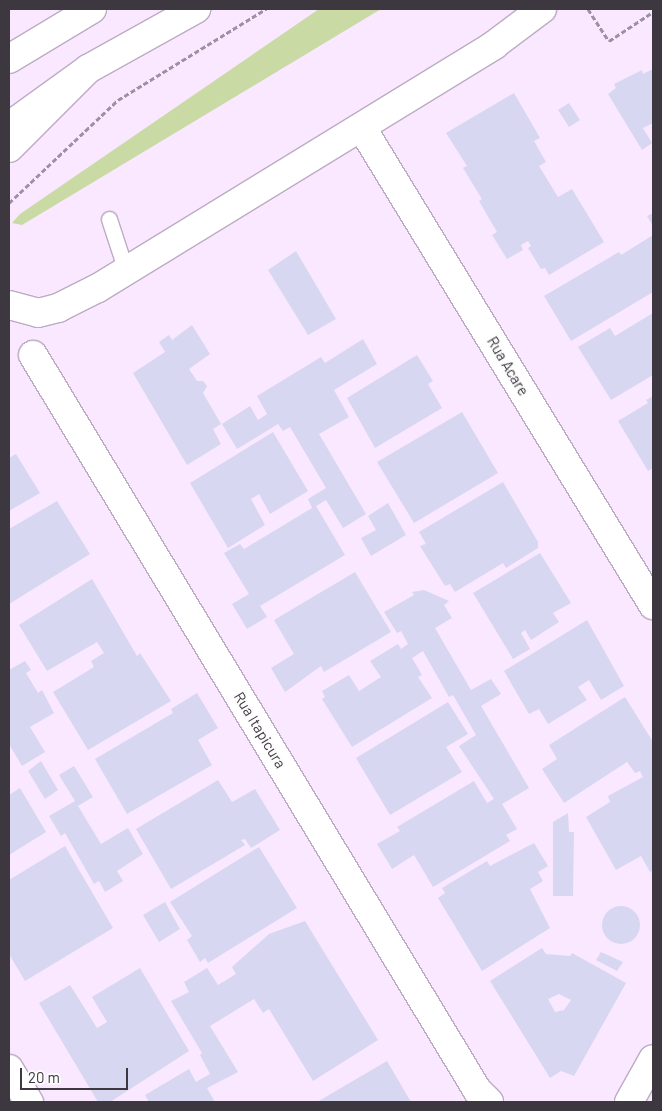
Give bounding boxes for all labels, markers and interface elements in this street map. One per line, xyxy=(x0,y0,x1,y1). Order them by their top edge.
street label: Rua Acare xyxy=(483,333,533,399)
street label: Rua Itapicura xyxy=(230,689,290,771)
scale bar xyxy=(22,1058,130,1090)
text: 20 m xyxy=(28,1068,60,1086)

